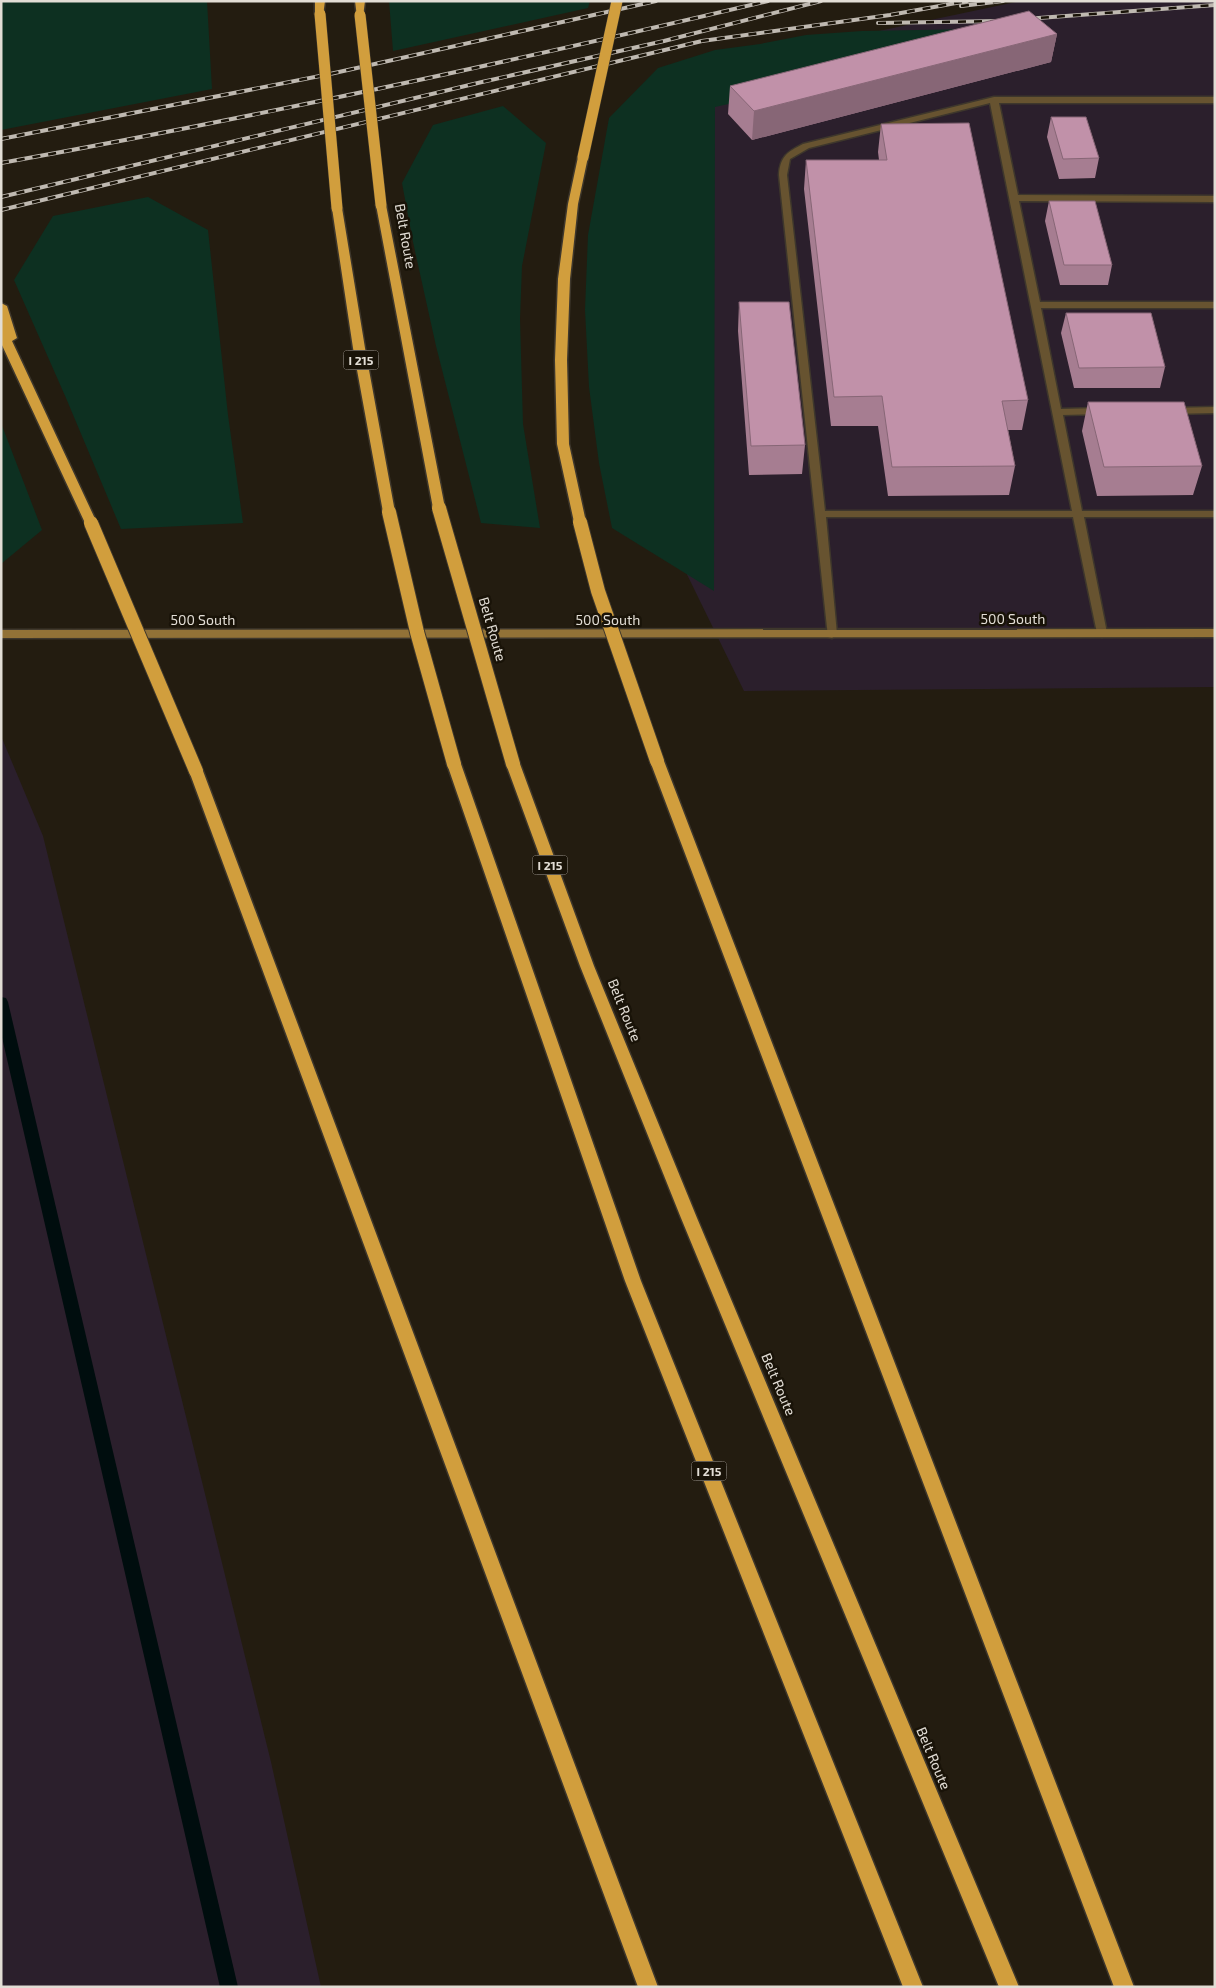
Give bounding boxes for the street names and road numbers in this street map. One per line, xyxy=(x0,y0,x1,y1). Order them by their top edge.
street label: Belt Route xyxy=(392,202,420,270)
road number: I 215 xyxy=(344,350,378,370)
street label: Belt Route xyxy=(476,595,510,663)
street label: 500 South xyxy=(981,610,1045,627)
street label: 500 South xyxy=(171,611,235,628)
street label: 500 South xyxy=(576,611,640,628)
road number: I 215 xyxy=(532,856,568,874)
street label: Belt Route xyxy=(605,976,645,1044)
street label: Belt Route xyxy=(758,1350,800,1418)
road number: I 215 xyxy=(692,1462,726,1480)
street label: Belt Route xyxy=(913,1724,955,1792)

